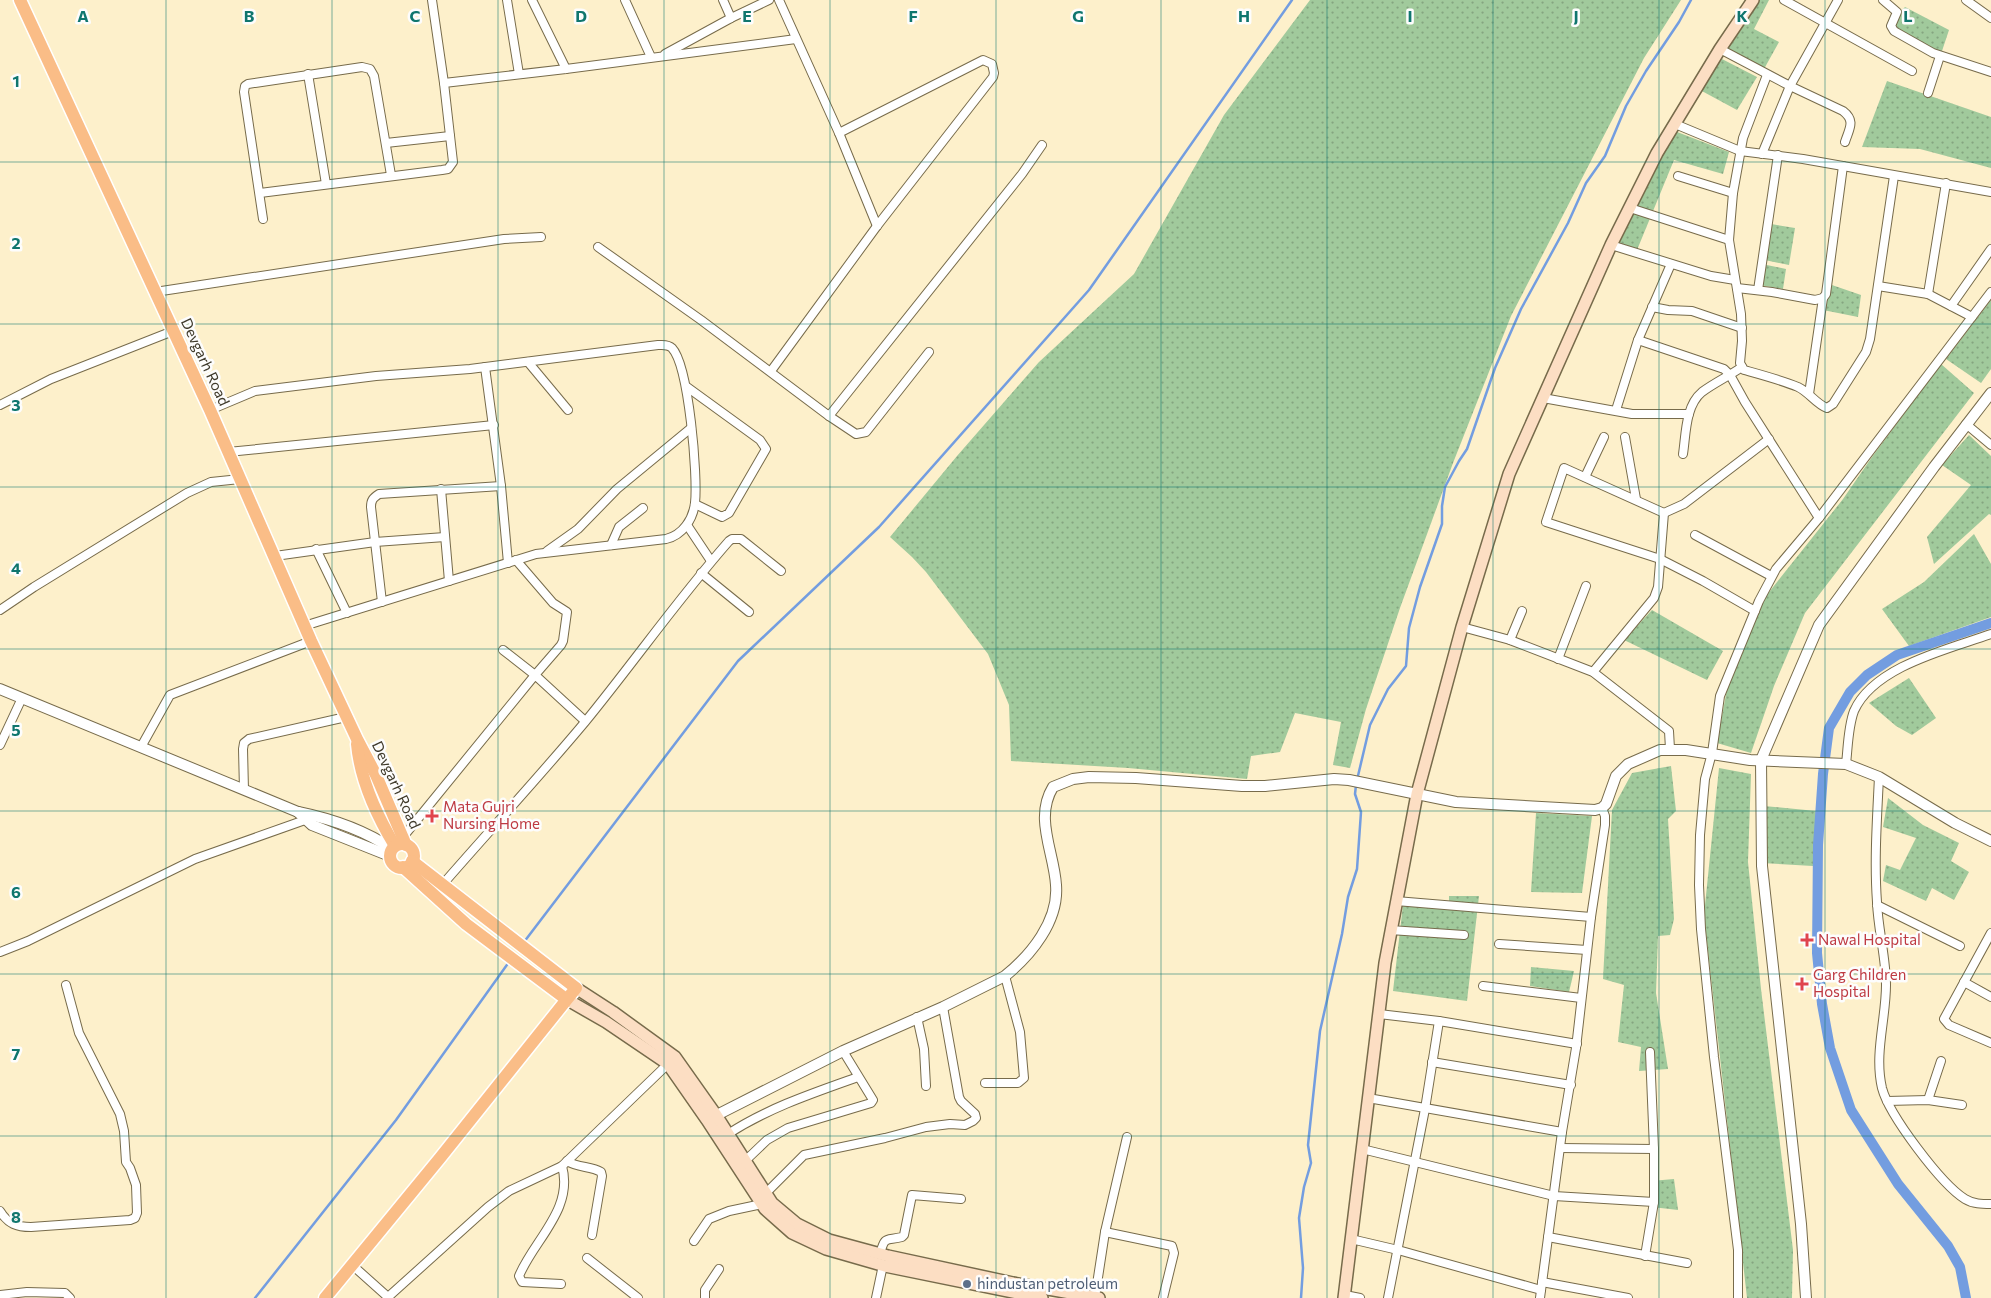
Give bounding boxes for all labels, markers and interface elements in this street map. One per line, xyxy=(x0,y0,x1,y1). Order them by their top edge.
text: A xyxy=(77,6,89,25)
text: B xyxy=(244,6,255,25)
text: C xyxy=(410,6,421,25)
text: D xyxy=(575,6,587,25)
text: E xyxy=(742,6,752,25)
text: F xyxy=(908,6,918,25)
text: G xyxy=(1072,6,1084,25)
text: H xyxy=(1238,6,1250,25)
text: I xyxy=(1407,6,1413,25)
text: J xyxy=(1573,6,1579,25)
text: K xyxy=(1736,6,1748,25)
text: L xyxy=(1903,6,1913,25)
text: 1 xyxy=(12,71,20,90)
text: 2 xyxy=(11,233,21,252)
street label: Devgarh Road xyxy=(178,315,234,408)
text: 3 xyxy=(11,395,21,414)
text: 4 xyxy=(11,558,21,577)
text: 5 xyxy=(11,720,21,739)
street label: Devgarh Road xyxy=(369,738,425,831)
place label: Mata Gujri Nursing Home xyxy=(443,797,540,832)
marker: Mata Gujri Nursing Home xyxy=(425,809,439,823)
text: 6 xyxy=(11,882,21,901)
place label: Nawal Hospital xyxy=(1818,930,1921,948)
marker: Nawal Hospital xyxy=(1800,933,1814,947)
place label: Garg Children Hospital xyxy=(1813,965,1906,1000)
marker: Garg Children Hospital xyxy=(1795,977,1809,991)
text: 7 xyxy=(12,1044,21,1063)
text: 8 xyxy=(11,1207,21,1226)
place label: hindustan petroleum xyxy=(977,1274,1118,1292)
marker: hindustan petroleum xyxy=(961,1278,973,1290)

